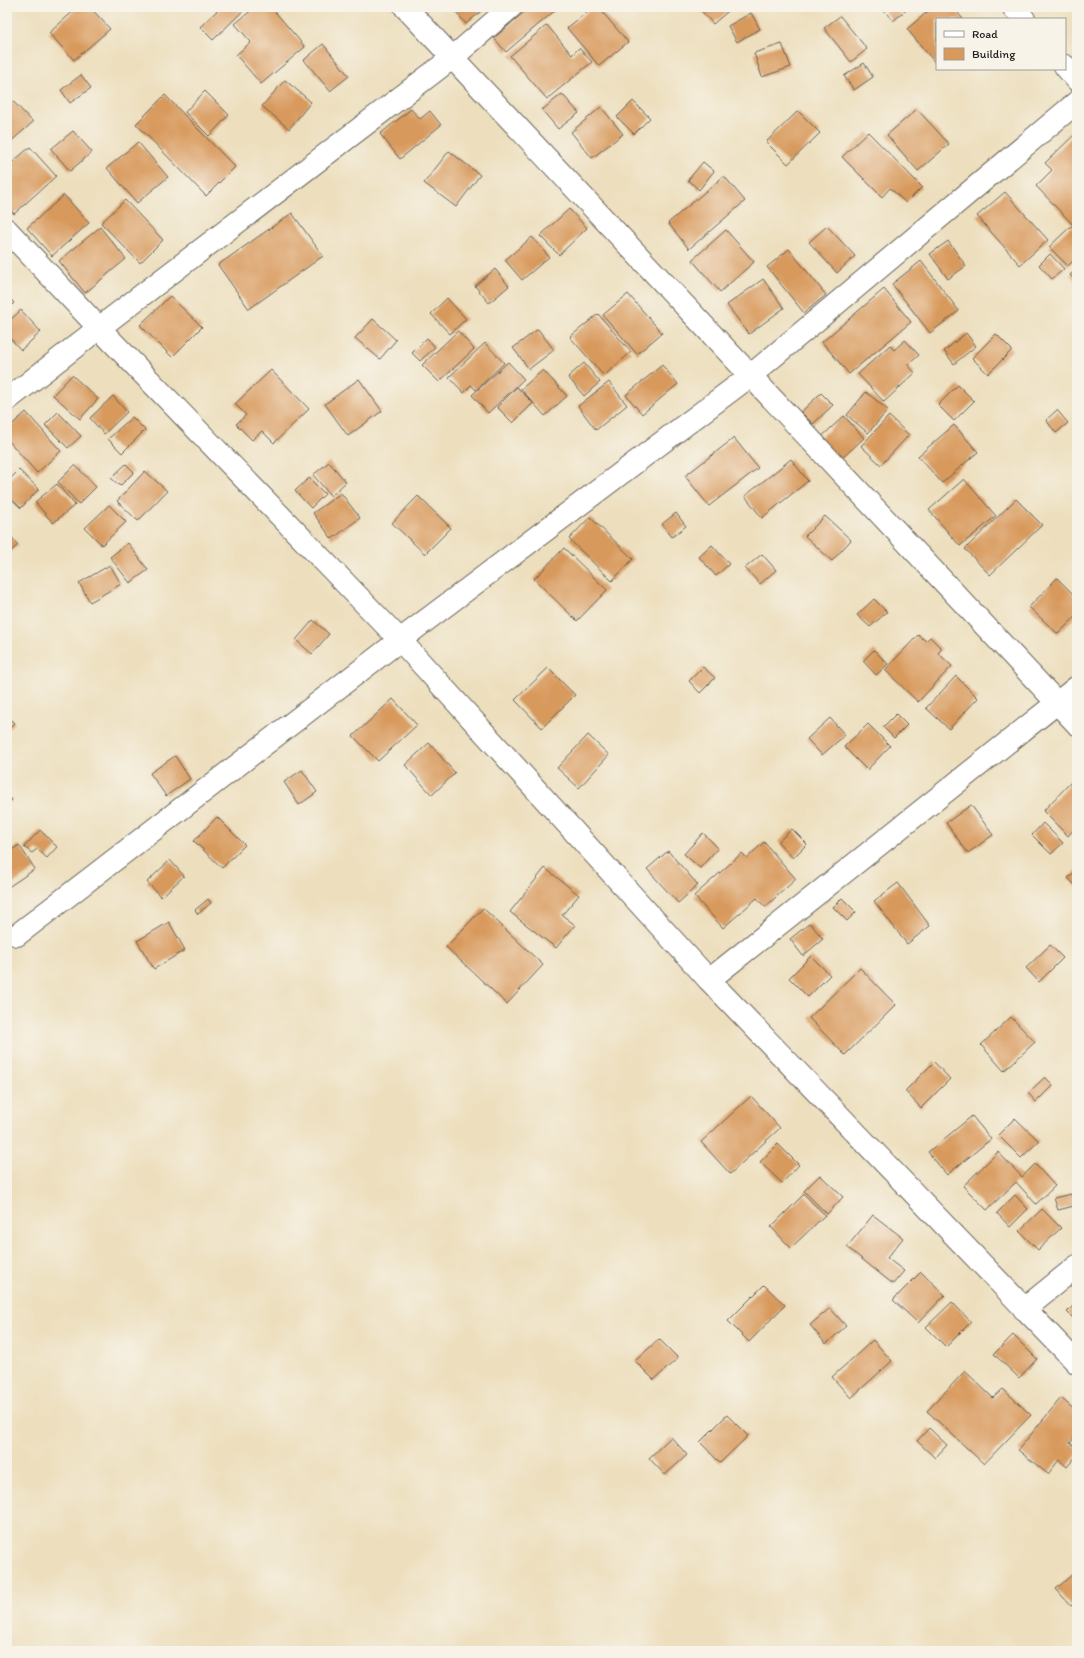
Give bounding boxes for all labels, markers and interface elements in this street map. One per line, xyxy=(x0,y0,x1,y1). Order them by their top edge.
legend xyxy=(936,18,1066,70)
text: Road xyxy=(972,27,998,41)
text: Building xyxy=(972,47,1016,61)

